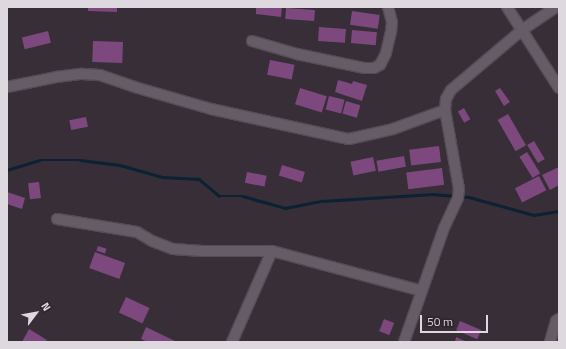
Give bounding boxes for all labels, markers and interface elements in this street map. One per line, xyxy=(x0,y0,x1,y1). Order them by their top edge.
north arrow xyxy=(16,293,56,333)
text: N xyxy=(37,299,55,314)
scale bar xyxy=(422,307,490,333)
text: 50 m xyxy=(427,312,453,331)

